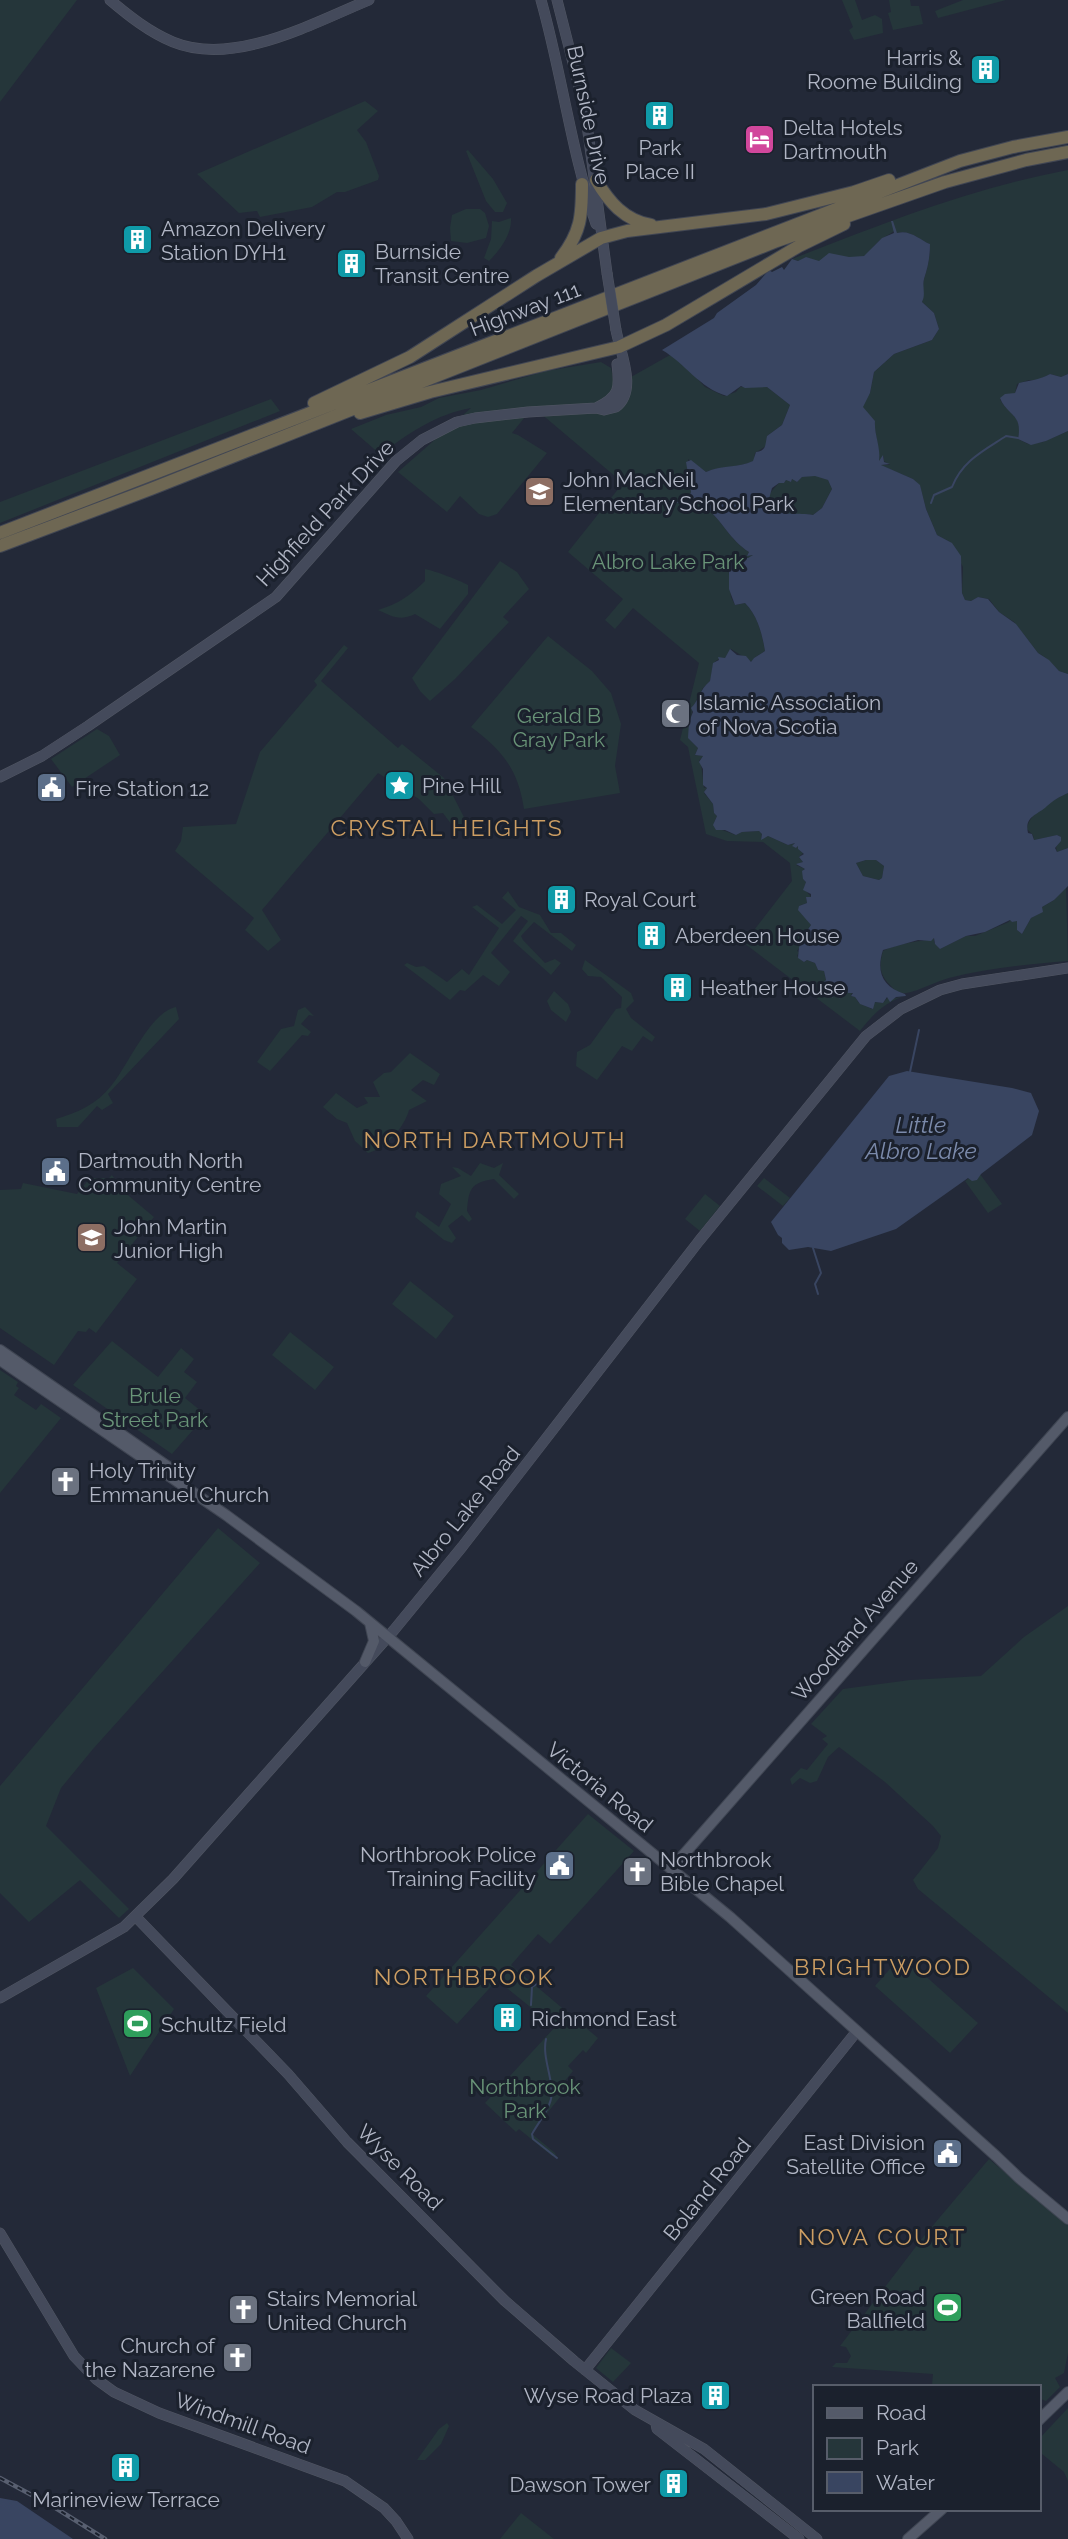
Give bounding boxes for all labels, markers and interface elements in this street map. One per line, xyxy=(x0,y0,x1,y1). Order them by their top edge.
street label: Burnside Drive xyxy=(562,43,616,187)
place label: Harris & Roome Building xyxy=(807,45,962,94)
building icon: Harris & Roome Building xyxy=(968,52,1002,86)
building icon: Park Place II xyxy=(643,98,677,132)
place label: Delta Hotels Dartmouth xyxy=(783,115,903,164)
hotel icon: Delta Hotels Dartmouth xyxy=(743,122,777,156)
place label: Park Place II xyxy=(625,135,695,184)
place label: Amazon Delivery Station DYH1 xyxy=(161,216,326,265)
building icon: Amazon Delivery Station DYH1 xyxy=(121,223,155,257)
place label: Burnside Transit Centre xyxy=(375,239,509,288)
building icon: Burnside Transit Centre xyxy=(335,246,369,280)
street label: Highway 111 xyxy=(466,277,584,341)
street label: Highfield Park Drive xyxy=(251,435,399,591)
place label: John MacNeil Elementary School Park xyxy=(563,467,794,516)
school or university icon: John MacNeil Elementary School Park xyxy=(523,474,557,508)
park label: Albro Lake Park xyxy=(592,549,744,574)
place label: Islamic Association of Nova Scotia xyxy=(698,690,881,739)
mosque icon: Islamic Association of Nova Scotia xyxy=(658,697,692,731)
park label: Gerald B Gray Park xyxy=(513,703,605,752)
place icon: Pine Hill xyxy=(382,768,416,802)
public building icon: Fire Station 12 xyxy=(35,771,69,805)
place label: Pine Hill xyxy=(422,773,501,798)
place label: Fire Station 12 xyxy=(75,776,209,801)
district label: CRYSTAL HEIGHTS xyxy=(330,814,564,841)
building icon: Royal Court xyxy=(544,882,578,916)
place label: Royal Court xyxy=(584,887,696,912)
building icon: Aberdeen House xyxy=(635,918,669,952)
place label: Aberdeen House xyxy=(675,923,840,948)
building icon: Heather House xyxy=(660,970,694,1004)
place label: Heather House xyxy=(700,975,846,1000)
water label: Little Albro Lake xyxy=(863,1111,977,1164)
district label: NORTH DARTMOUTH xyxy=(364,1126,626,1153)
place label: Dartmouth North Community Centre xyxy=(78,1148,261,1197)
public building icon: Dartmouth North Community Centre xyxy=(38,1155,72,1189)
place label: John Martin Junior High xyxy=(114,1214,227,1263)
school or university icon: John Martin Junior High xyxy=(74,1221,108,1255)
park label: Brule Street Park xyxy=(102,1383,208,1432)
street label: Albro Lake Road xyxy=(405,1441,525,1581)
place label: Holy Trinity Emmanuel Church xyxy=(89,1458,269,1507)
church icon: Holy Trinity Emmanuel Church xyxy=(49,1465,83,1499)
street label: Woodland Avenue xyxy=(787,1554,923,1706)
street label: Victoria Road xyxy=(542,1737,658,1837)
place label: Northbrook Police Training Facility xyxy=(360,1842,536,1891)
place label: Northbrook Bible Chapel xyxy=(660,1847,784,1896)
public building icon: Northbrook Police Training Facility xyxy=(542,1849,576,1883)
church icon: Northbrook Bible Chapel xyxy=(620,1854,654,1888)
district label: BRIGHTWOOD xyxy=(794,1953,972,1980)
district label: NORTHBROOK xyxy=(374,1963,554,1990)
building icon: Richmond East xyxy=(491,2001,525,2035)
place label: Richmond East xyxy=(531,2006,677,2031)
sports icon: Schultz Field xyxy=(121,2007,155,2041)
place label: Schultz Field xyxy=(161,2012,286,2037)
park label: Northbrook Park xyxy=(469,2074,581,2123)
street label: Wyse Road xyxy=(352,2119,448,2215)
place label: East Division Satellite Office xyxy=(786,2130,925,2179)
street label: Boland Road xyxy=(658,2133,756,2245)
public building icon: East Division Satellite Office xyxy=(931,2137,965,2171)
district label: NOVA COURT xyxy=(798,2223,966,2250)
place label: Green Road Ballfield xyxy=(810,2284,925,2333)
place label: Stairs Memorial United Church xyxy=(267,2286,417,2335)
sports icon: Green Road Ballfield xyxy=(931,2291,965,2325)
church icon: Stairs Memorial United Church xyxy=(227,2293,261,2327)
place label: Church of the Nazarene xyxy=(85,2333,216,2382)
church icon: Church of the Nazarene xyxy=(221,2340,255,2374)
building icon: Wyse Road Plaza xyxy=(698,2378,732,2412)
place label: Wyse Road Plaza xyxy=(524,2383,692,2408)
legend xyxy=(813,2385,1040,2511)
street label: Windmill Road xyxy=(172,2387,314,2459)
text: Road xyxy=(876,2400,926,2425)
text: Park xyxy=(876,2435,919,2460)
building icon: Marineview Terrace xyxy=(109,2450,143,2484)
building icon: Dawson Tower xyxy=(657,2467,691,2501)
text: Water xyxy=(876,2470,935,2495)
place label: Dawson Tower xyxy=(510,2472,652,2497)
place label: Marineview Terrace xyxy=(32,2487,220,2512)

